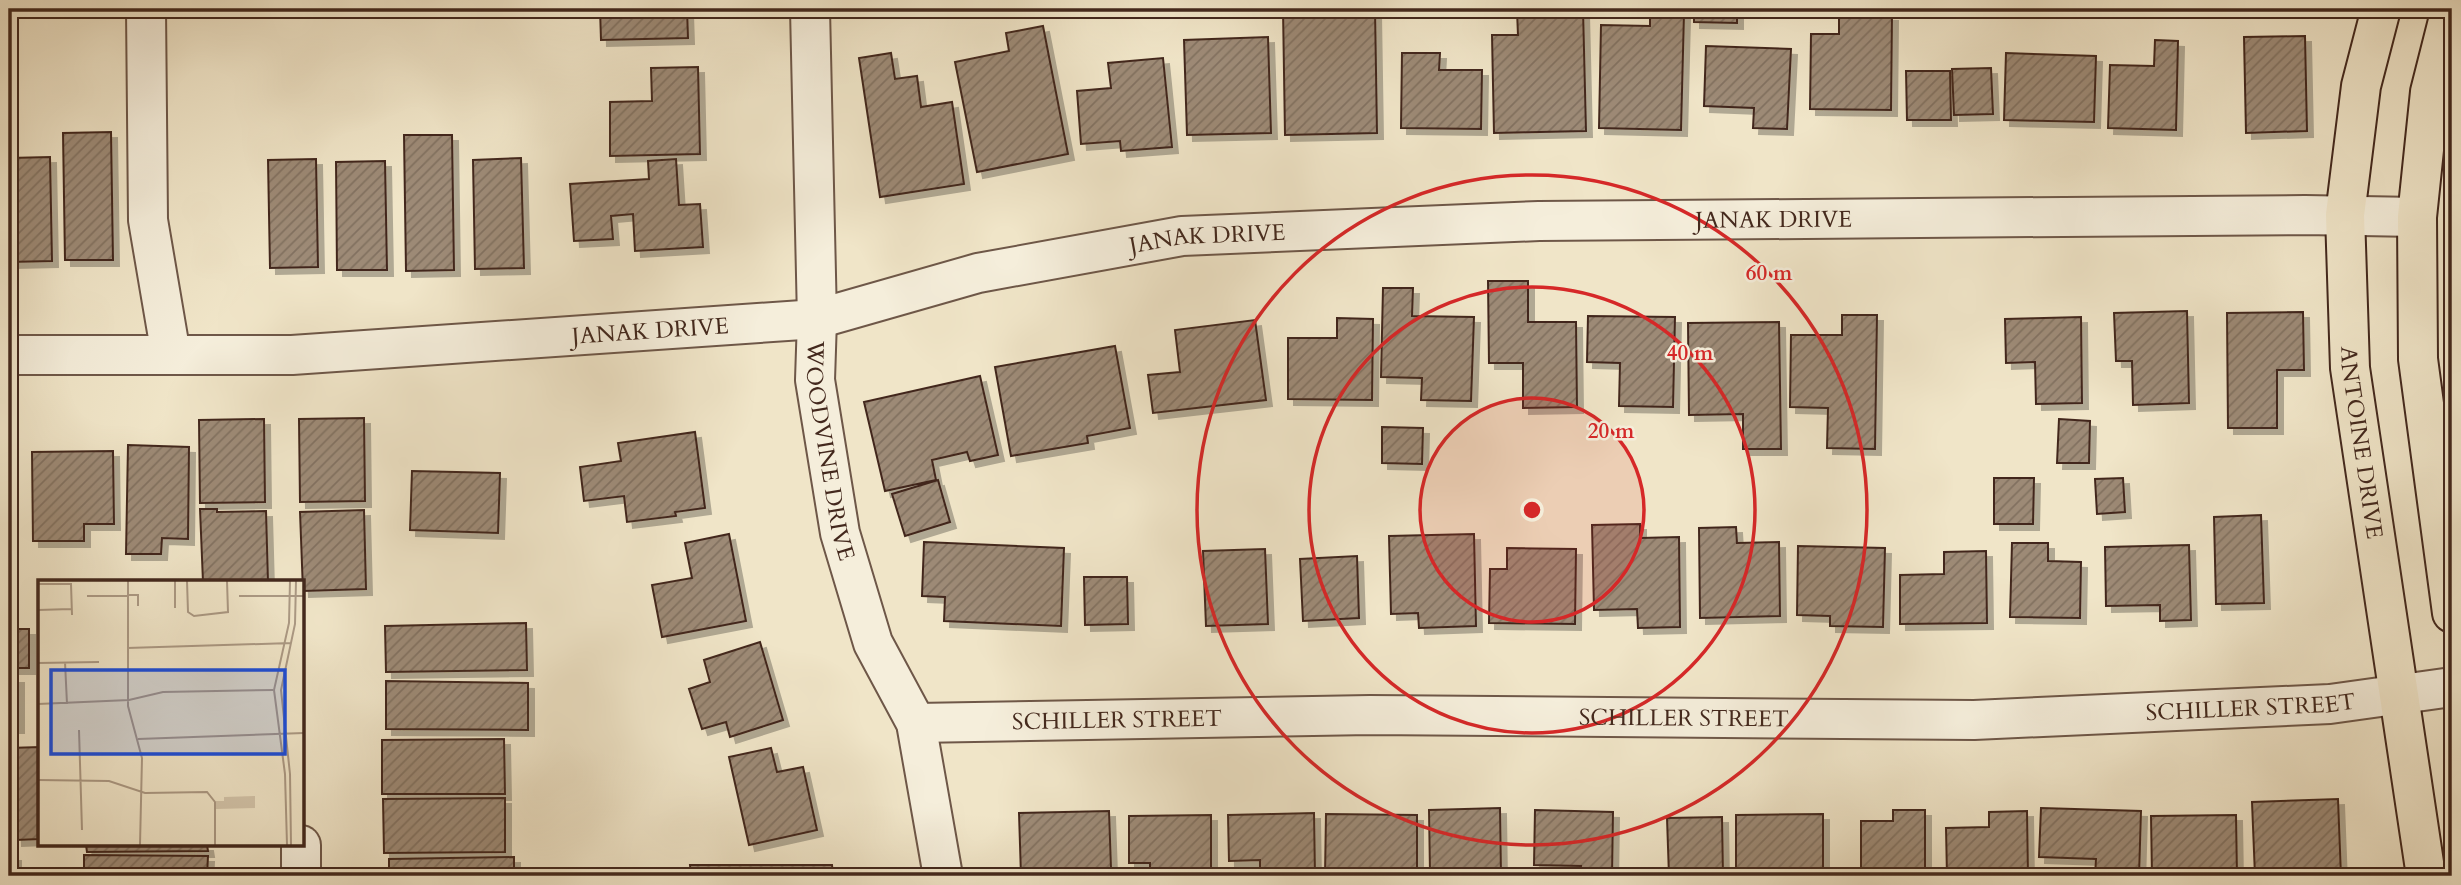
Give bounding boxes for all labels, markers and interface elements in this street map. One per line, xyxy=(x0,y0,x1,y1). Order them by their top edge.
street label: JANAK DRIVE xyxy=(1692,203,1852,235)
street label: JANAK DRIVE xyxy=(1124,216,1286,261)
text: 60 m xyxy=(1746,259,1793,288)
street label: JANAK DRIVE xyxy=(568,310,730,351)
street label: WOODVINE DRIVE xyxy=(799,339,863,564)
text: 40 m xyxy=(1667,339,1714,368)
street label: ANTOINE DRIVE xyxy=(2334,346,2391,541)
text: 20 m xyxy=(1588,417,1635,446)
centre of rings xyxy=(1520,498,1544,522)
inset map xyxy=(38,580,304,846)
street label: SCHILLER STREET xyxy=(2145,685,2358,728)
street label: SCHILLER STREET xyxy=(1579,701,1789,734)
street label: SCHILLER STREET xyxy=(1012,702,1222,737)

